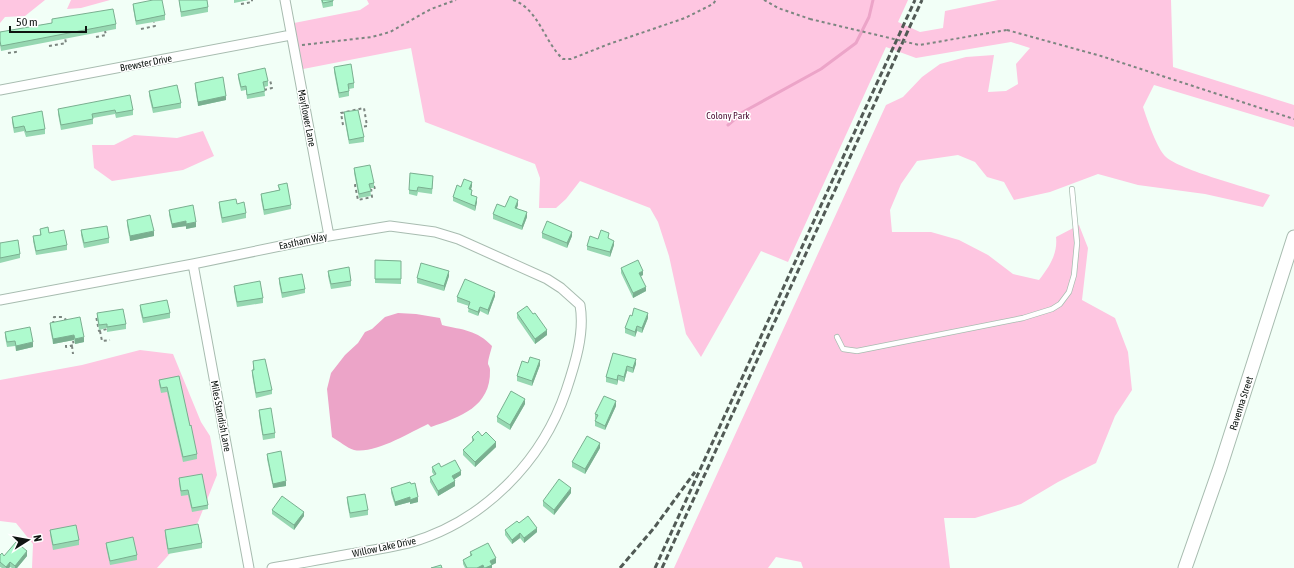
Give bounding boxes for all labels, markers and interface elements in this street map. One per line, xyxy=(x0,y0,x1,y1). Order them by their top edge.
scale bar xyxy=(10,8,86,34)
text: 50 m xyxy=(16,15,38,29)
street label: Brewster Drive xyxy=(119,52,173,73)
street label: Mayflower Lane xyxy=(296,88,318,148)
park label: Colony Park xyxy=(706,110,750,121)
street label: Eastham Way xyxy=(278,231,328,251)
street label: Ravenna Street xyxy=(1227,375,1255,432)
street label: Miles Standish Lane xyxy=(209,379,233,453)
north arrow xyxy=(8,520,48,560)
text: N xyxy=(31,534,44,542)
street label: Willow Lake Drive xyxy=(351,535,417,559)

